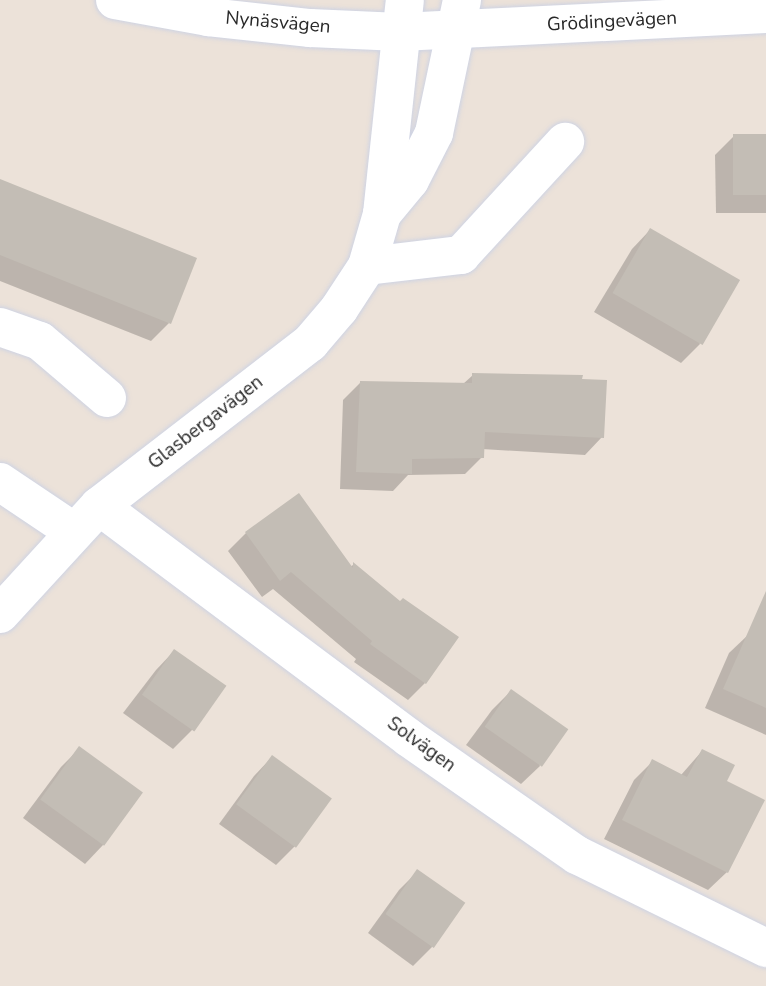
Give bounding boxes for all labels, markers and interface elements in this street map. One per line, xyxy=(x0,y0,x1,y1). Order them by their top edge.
street label: Nynäsvägen xyxy=(225,7,331,39)
street label: Grödingevägen xyxy=(546,7,678,37)
street label: Glasbergavägen xyxy=(144,371,268,475)
street label: Solvägen xyxy=(382,712,460,778)

